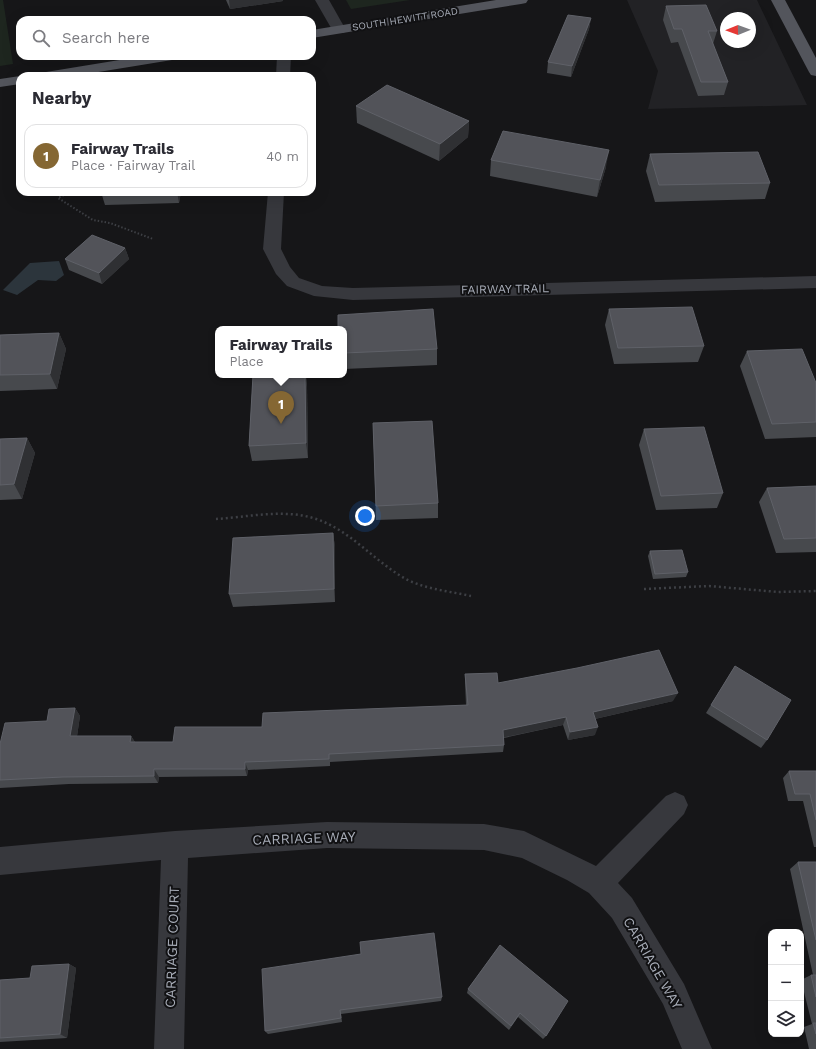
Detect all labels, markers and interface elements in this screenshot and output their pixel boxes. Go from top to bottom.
street label: SOUTH HEWITT ROAD [351,5,459,33]
north arrow [720,12,756,48]
search box [16,16,316,60]
icon: search [30,27,52,49]
text: Search here [62,29,150,47]
text: Nearby [32,88,91,108]
text: Fairway Trails [71,140,174,158]
text: 1 [43,149,49,164]
text: 40 m [266,149,299,164]
text: Place · Fairway Trail [71,158,195,173]
street label: FAIRWAY TRAIL [461,281,549,297]
popup [215,326,347,378]
text: Fairway Trails [230,336,332,354]
text: Place [230,354,264,369]
pin: 1 [268,391,294,424]
your location [355,506,375,526]
street label: CARRIAGE WAY [252,828,356,848]
street label: CARRIAGE COURT [162,885,182,1008]
street label: CARRIAGE WAY [620,914,686,1012]
map controls [768,929,804,1037]
button: + [768,929,804,965]
button: − [768,965,804,1001]
button: layers [768,1001,804,1037]

